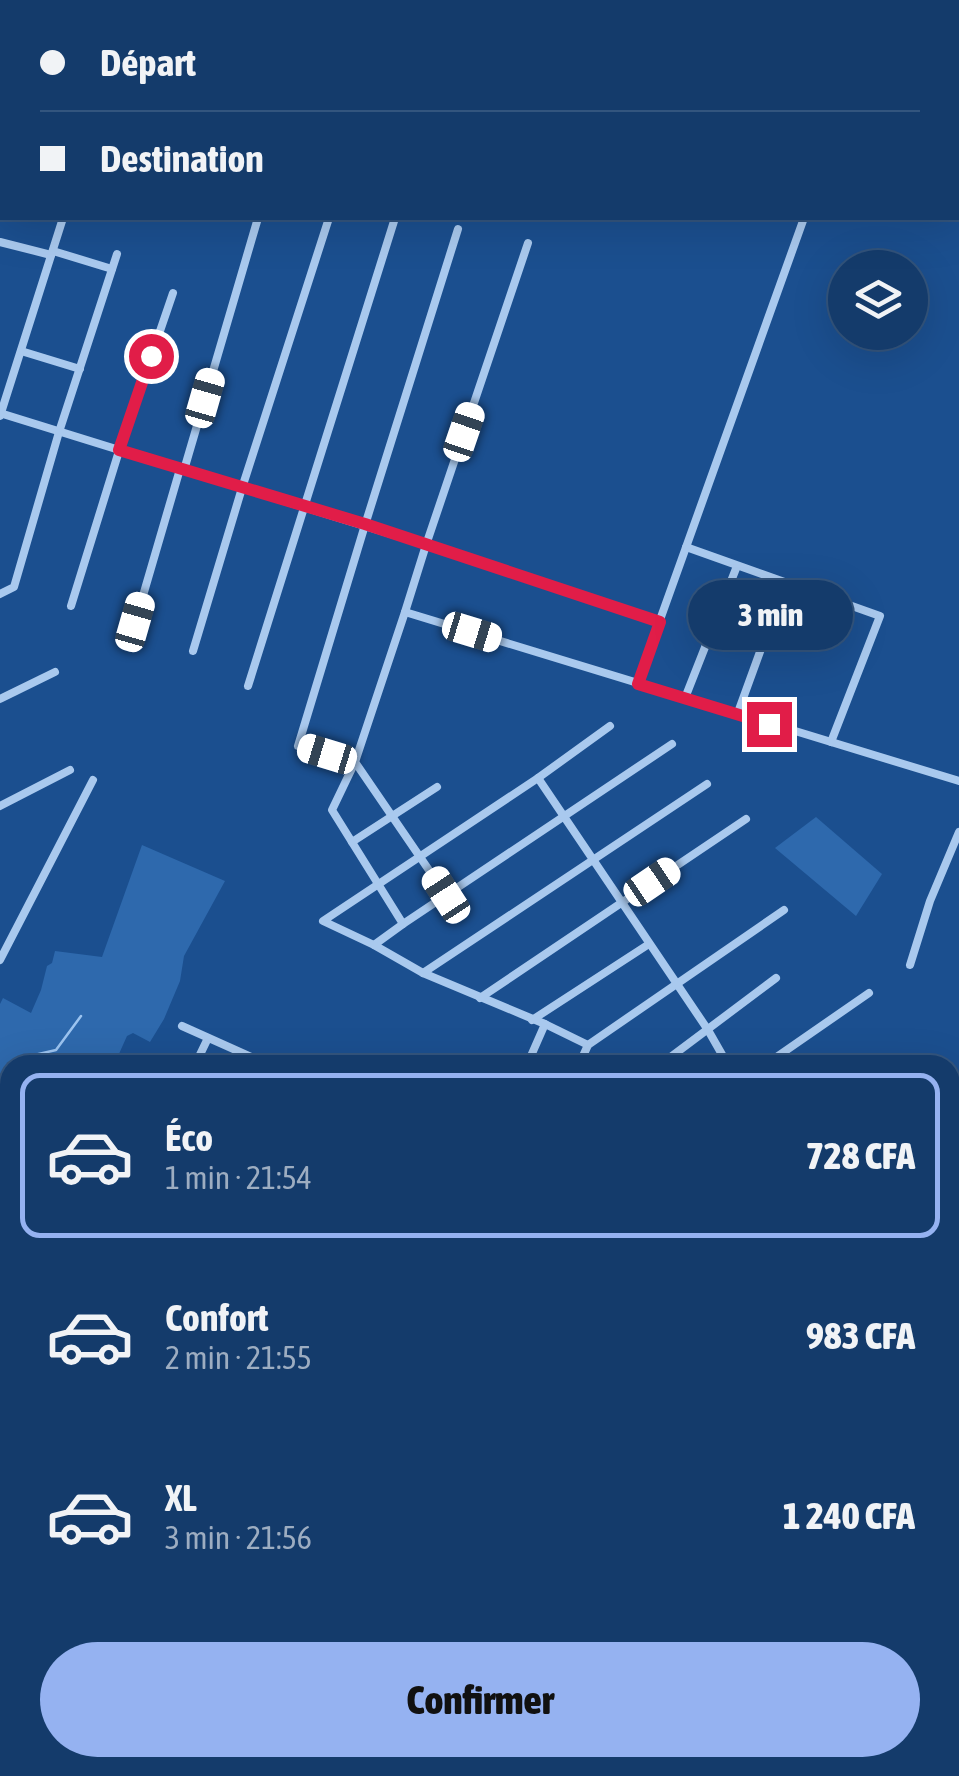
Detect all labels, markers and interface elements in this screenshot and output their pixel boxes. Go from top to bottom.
text: Départ [100,41,196,84]
text: Destination [100,137,264,180]
map controls [828,250,928,350]
button: layers [828,250,928,350]
route start [129,334,174,379]
car [182,365,228,431]
car [440,399,488,465]
callout: 3 min [686,579,852,649]
car [112,589,158,655]
text: 3 min [738,596,803,633]
car [439,609,505,655]
route end [747,702,792,747]
car [294,731,360,777]
car [619,853,685,911]
car [417,862,475,928]
icon: car [45,1111,135,1201]
text: Éco [165,1116,213,1159]
text: 728 CFA [806,1134,915,1177]
text: 1 min · 21:54 [165,1159,312,1196]
icon: car [45,1291,135,1381]
text: Confort [165,1296,269,1339]
text: 983 CFA [806,1314,915,1357]
text: 2 min · 21:55 [165,1339,312,1376]
icon: car [45,1471,135,1561]
text: XL [165,1476,197,1519]
text: 1 240 CFA [783,1494,915,1537]
text: 3 min · 21:56 [165,1519,312,1556]
button: Confirmer [40,1642,920,1757]

